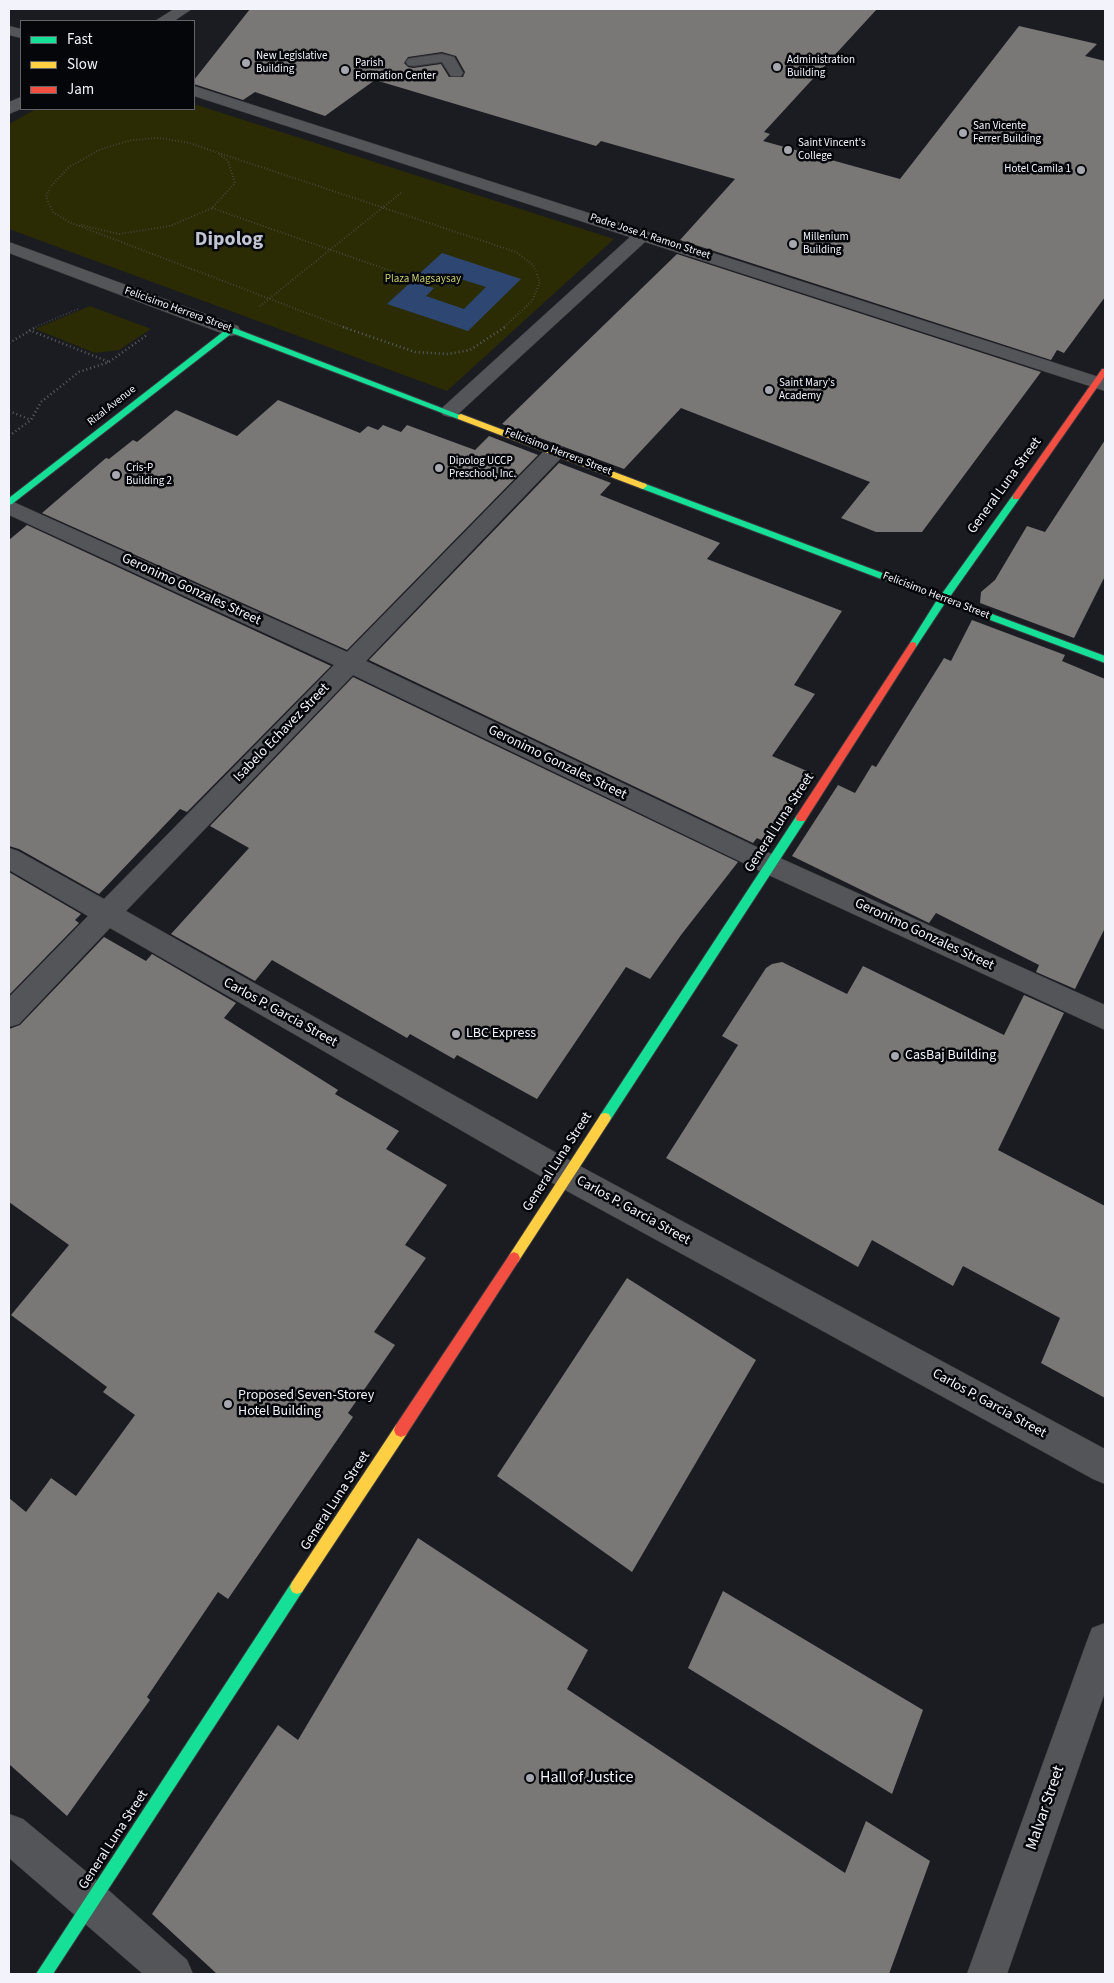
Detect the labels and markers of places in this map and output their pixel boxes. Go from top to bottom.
place label: New Legislative Building [256,50,327,76]
place label: Administration Building [787,54,855,80]
marker: New Legislative Building [240,57,252,69]
place label: Parish Formation Center [355,57,436,83]
marker: Administration Building [771,61,783,73]
marker: Parish Formation Center [339,64,351,76]
place label: San Vicente Ferrer Building [973,120,1041,146]
marker: San Vicente Ferrer Building [957,127,969,139]
place label: Saint Vincent's College [798,137,866,163]
marker: Saint Vincent's College [782,144,794,156]
place label: Hotel Camila 1 [1004,163,1071,177]
marker: Hotel Camila 1 [1075,164,1087,176]
place label: Millenium Building [803,231,849,257]
marker: Millenium Building [787,238,799,250]
place label: Saint Mary's Academy [779,377,835,403]
marker: Saint Mary's Academy [763,384,775,396]
place label: Dipolog UCCP Preschool, Inc. [449,455,516,481]
place label: Cris-P Building 2 [126,462,172,488]
marker: Dipolog UCCP Preschool, Inc. [433,462,445,474]
marker: Cris-P Building 2 [110,469,122,481]
place label: LBC Express [466,1026,536,1042]
marker: LBC Express [450,1028,462,1040]
place label: CasBaj Building [905,1048,996,1064]
marker: CasBaj Building [889,1050,901,1062]
place label: Proposed Seven-Storey Hotel Building [238,1388,374,1420]
marker: Proposed Seven-Storey Hotel Building [222,1398,234,1410]
place label: Hall of Justice [540,1768,633,1788]
marker: Hall of Justice [524,1772,536,1784]

